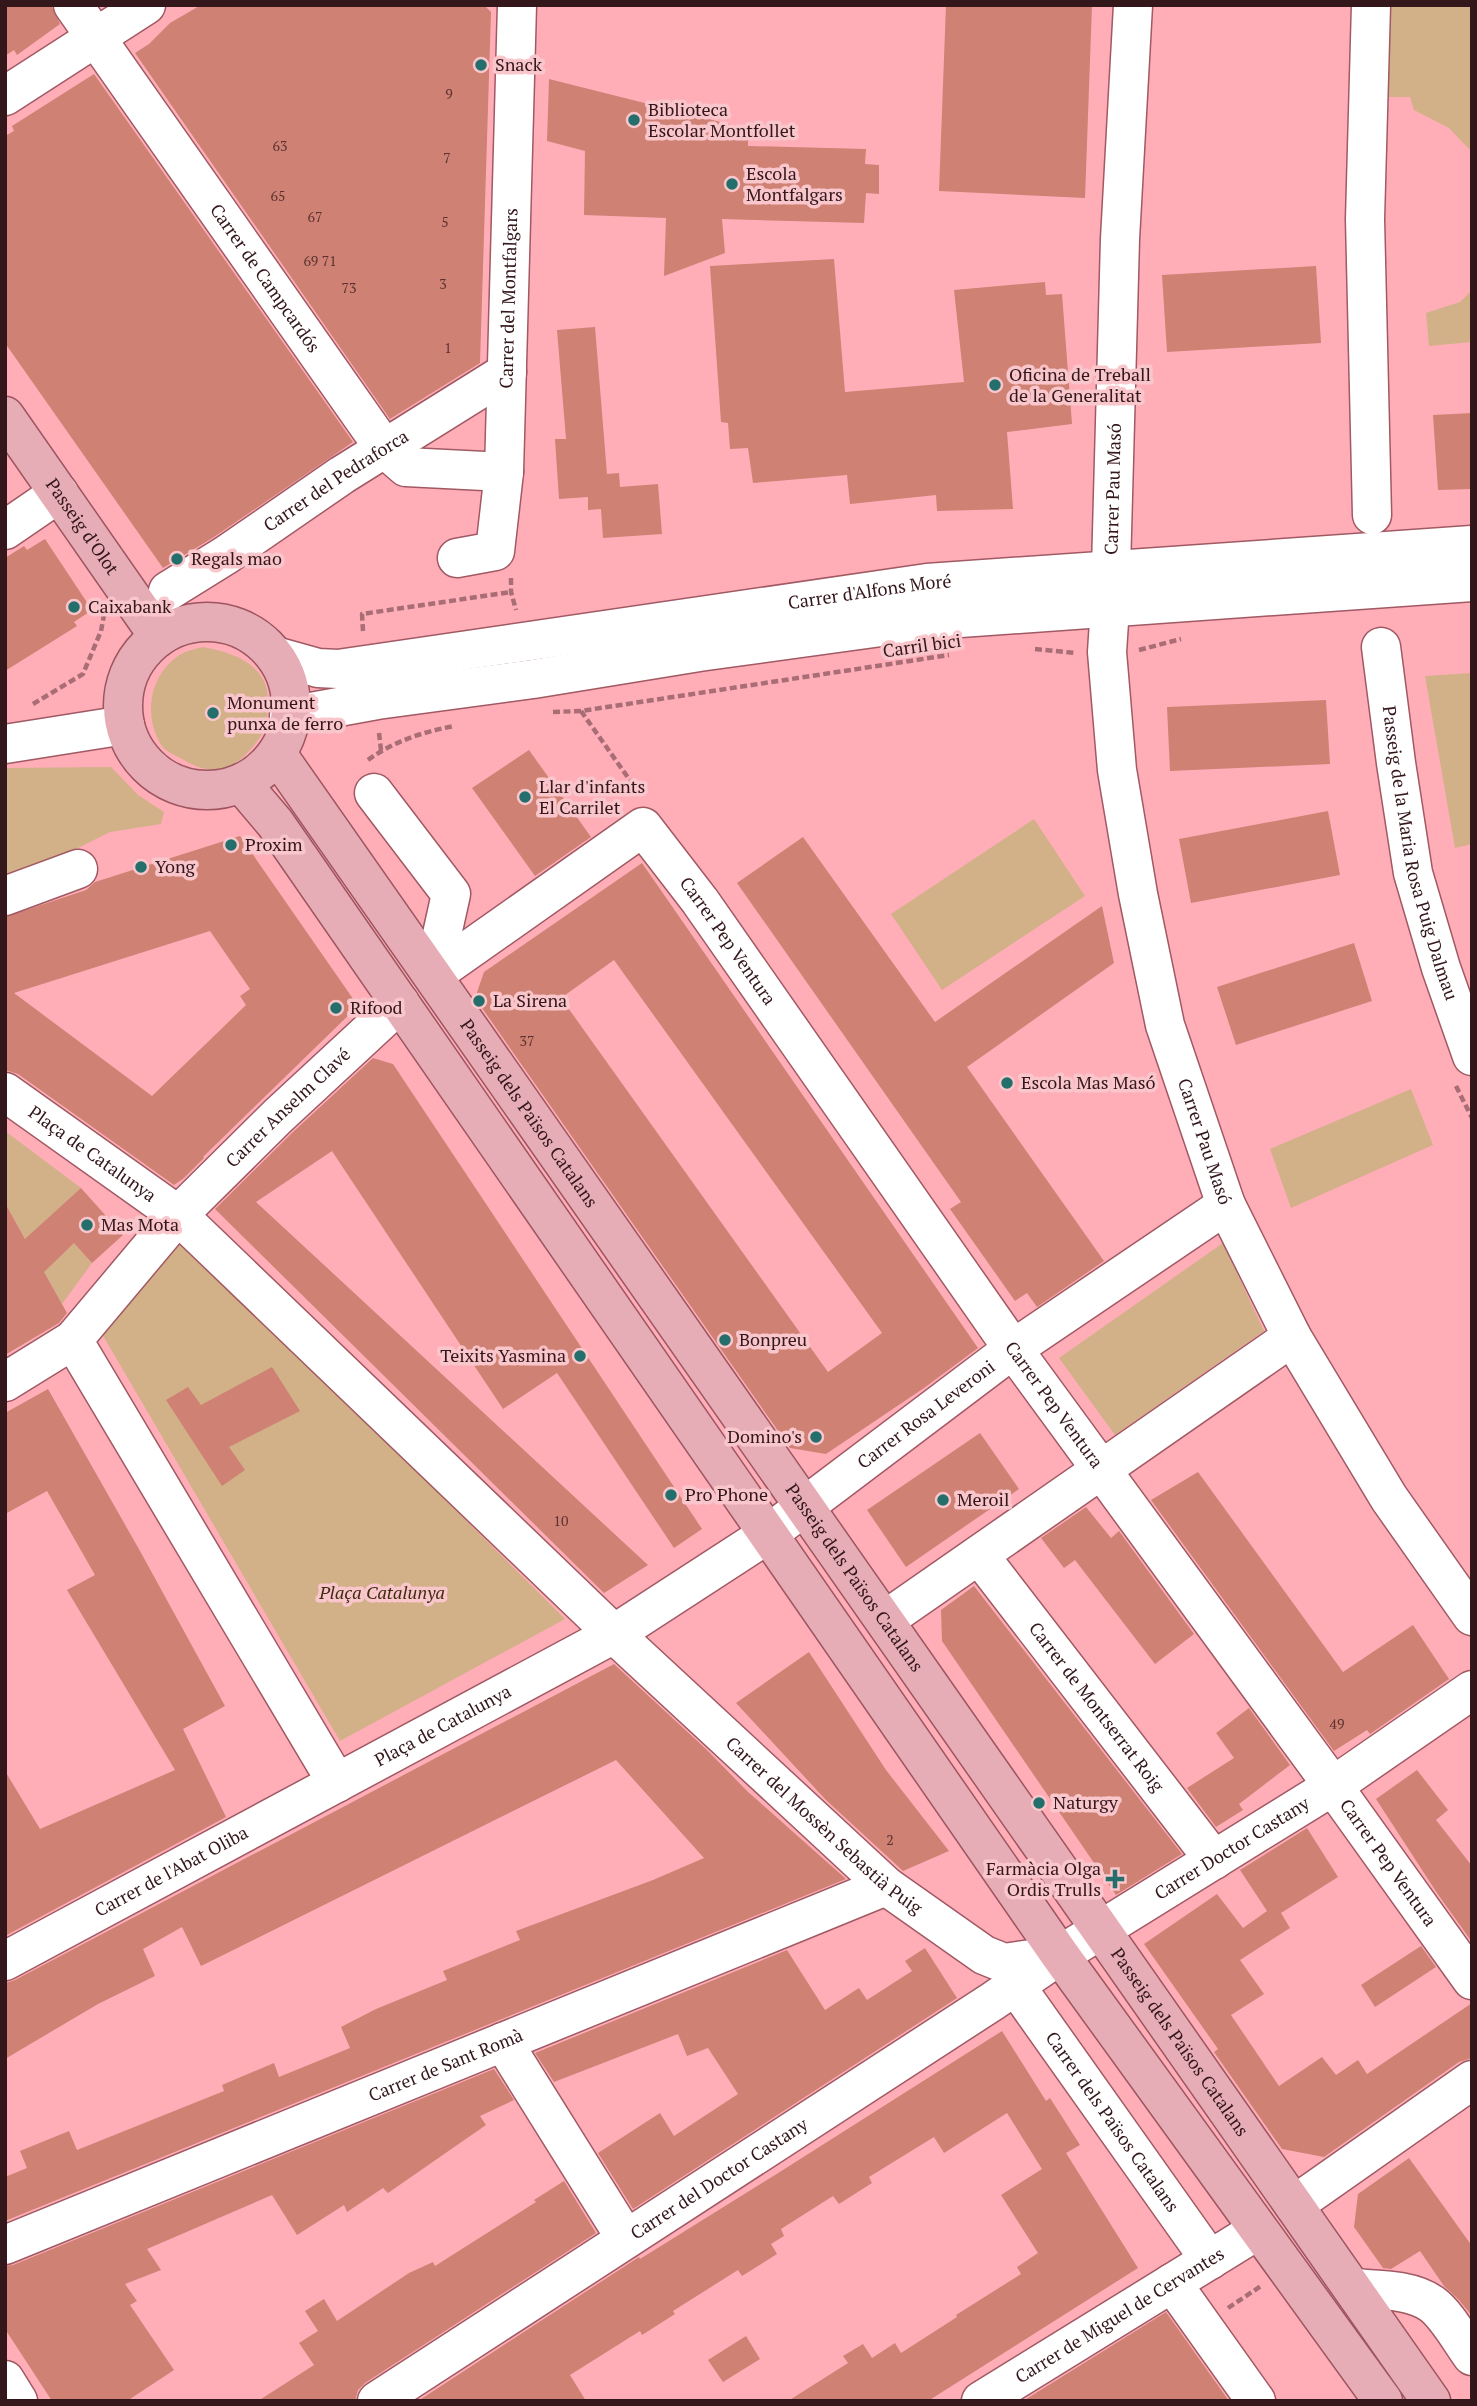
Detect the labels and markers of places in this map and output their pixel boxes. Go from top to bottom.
place label: Snack [495,52,543,76]
marker: Snack [473,57,489,73]
place label: Biblioteca Escolar Montfollet [648,97,796,142]
marker: Biblioteca Escolar Montfollet [626,112,642,128]
place label: Escola Montfalgars [746,161,843,206]
marker: Escola Montfalgars [724,176,740,192]
place label: Oficina de Treball de la Generalitat [1009,362,1151,407]
marker: Oficina de Treball de la Generalitat [987,377,1003,393]
place label: Regals mao [191,546,282,570]
marker: Regals mao [169,551,185,567]
place label: Caixabank [88,594,172,618]
marker: Caixabank [66,599,82,615]
place label: Monument punxa de ferro [227,690,343,735]
marker: Monument punxa de ferro [205,705,221,721]
place label: Llar d'infants El Carrilet [539,774,645,819]
marker: Llar d'infants El Carrilet [517,789,533,805]
place label: Proxim [245,832,303,856]
marker: Proxim [223,837,239,853]
place label: Yong [155,854,196,878]
marker: Yong [133,859,149,875]
place label: La Sirena [493,988,567,1012]
marker: La Sirena [471,993,487,1009]
place label: Rifood [350,995,403,1019]
marker: Rifood [328,1000,344,1016]
place label: Escola Mas Masó [1021,1070,1156,1094]
marker: Escola Mas Masó [999,1075,1015,1091]
place label: Mas Mota [101,1212,179,1236]
marker: Mas Mota [79,1217,95,1233]
place label: Bonpreu [739,1327,807,1351]
marker: Bonpreu [717,1332,733,1348]
place label: Teixits Yasmina [440,1343,566,1367]
marker: Teixits Yasmina [572,1348,588,1364]
place label: Domino's [727,1424,802,1448]
marker: Domino's [808,1429,824,1445]
place label: Pro Phone [685,1482,768,1506]
marker: Pro Phone [663,1487,679,1503]
place label: Meroil [957,1487,1009,1511]
marker: Meroil [935,1492,951,1508]
place label: Naturgy [1053,1790,1119,1814]
marker: Naturgy [1031,1795,1047,1811]
place label: Farmàcia Olga Ordis Trulls [986,1856,1101,1901]
marker: Farmàcia Olga Ordis Trulls [1107,1871,1123,1887]

